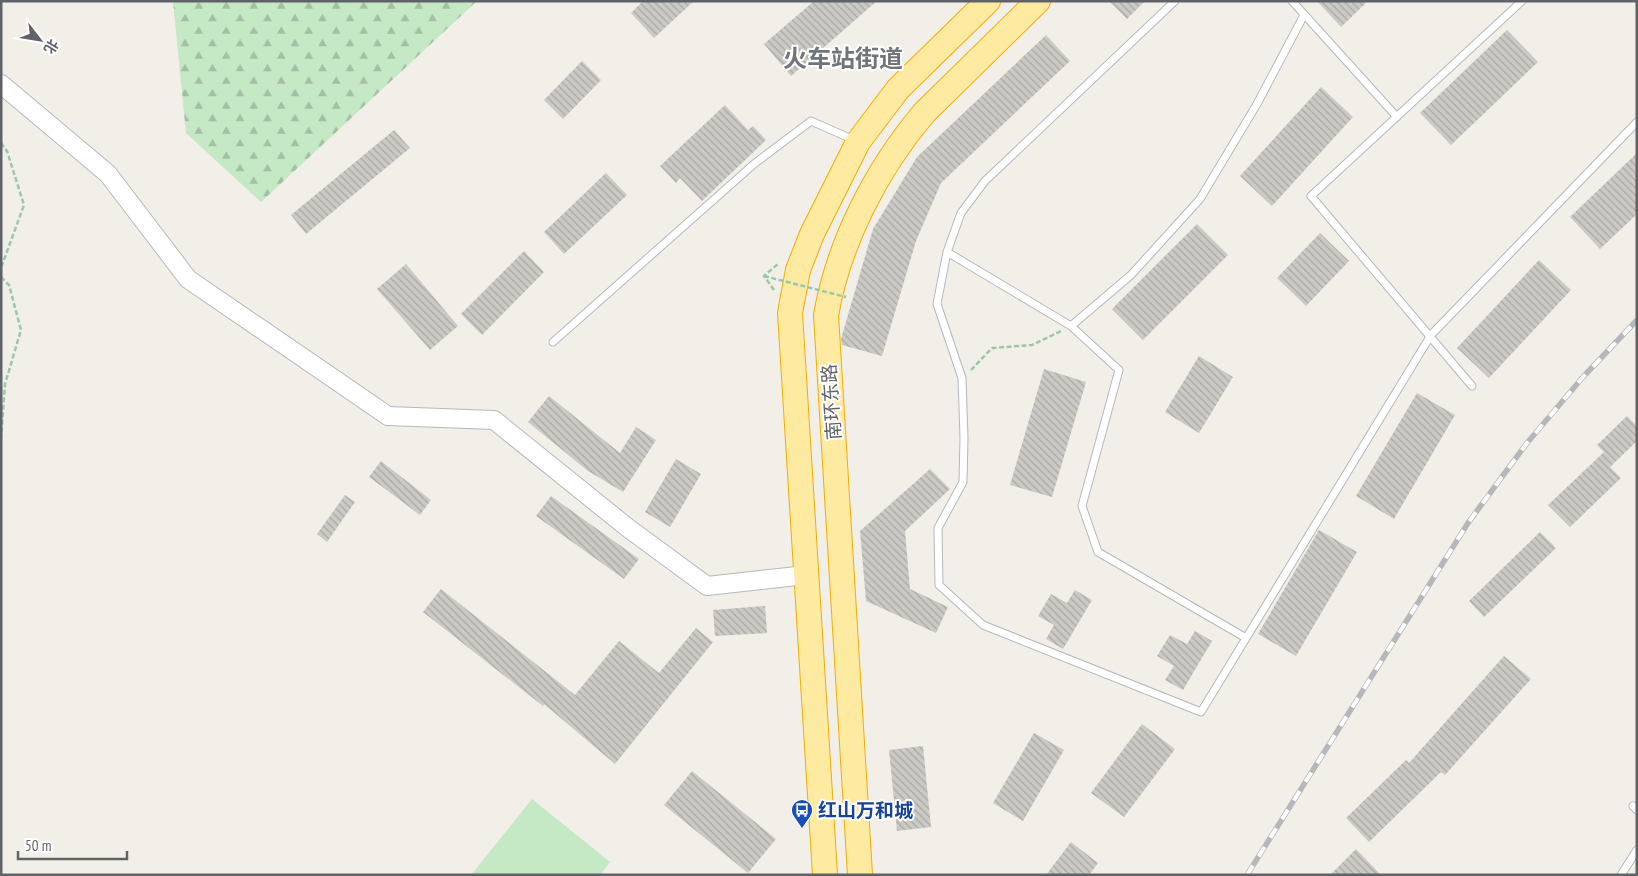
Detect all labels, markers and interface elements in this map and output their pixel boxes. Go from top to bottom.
north arrow [15,15,65,65]
text: 北 [40,36,62,57]
district label: 火车站街道 [783,43,903,74]
street label: 南环东路 [816,363,846,441]
bus stop icon: 红山万和城 [790,798,814,829]
place label: 红山万和城 [818,798,913,822]
scale bar [18,828,126,860]
text: 50 m [25,836,51,855]

